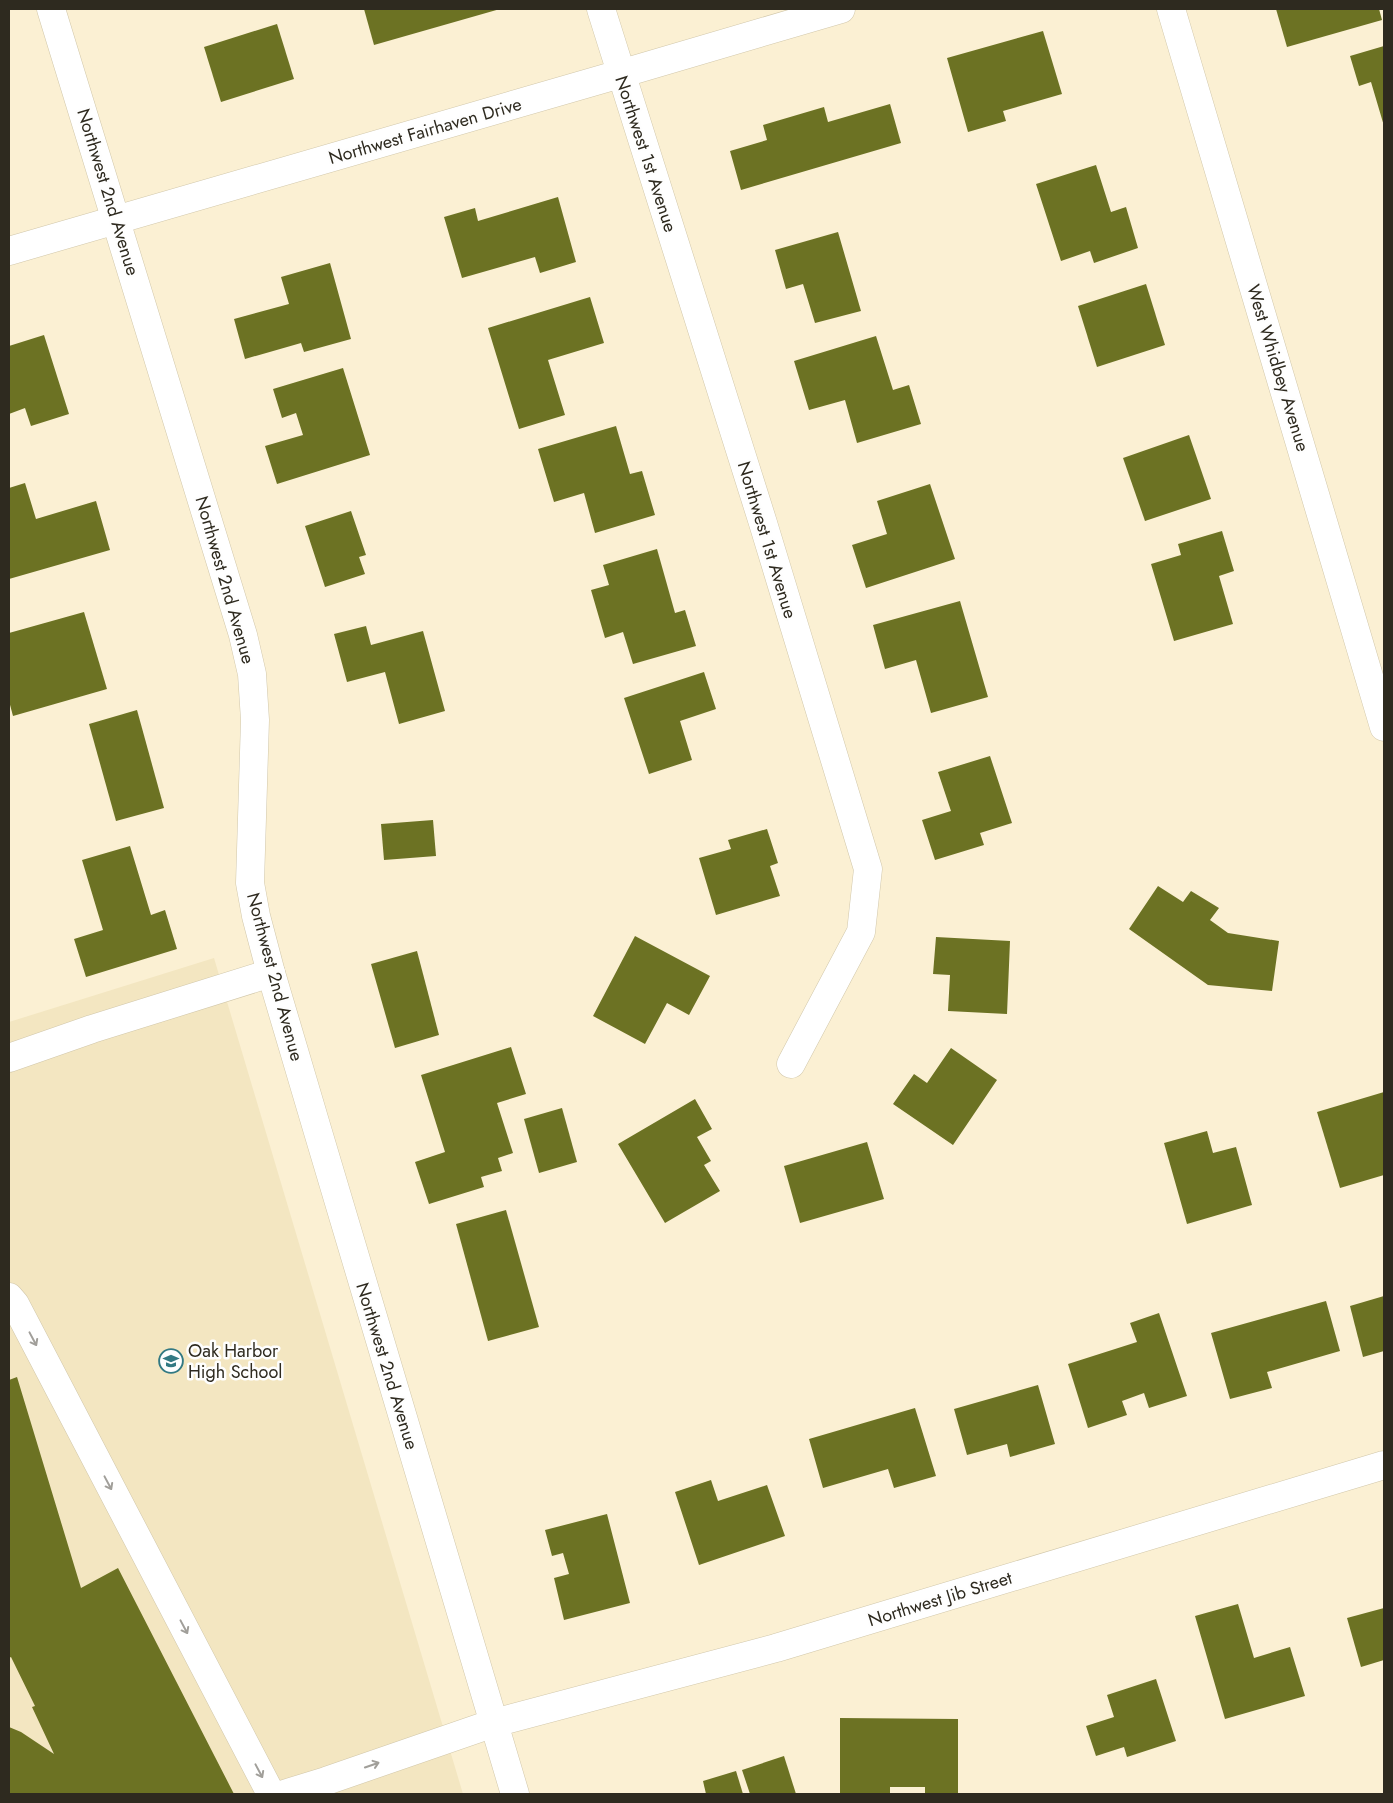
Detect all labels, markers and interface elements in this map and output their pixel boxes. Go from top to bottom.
street label: Northwest 1st Avenue [608,72,684,236]
street label: Northwest Fairhaven Drive [325,91,525,171]
street label: Northwest 2nd Avenue [70,105,146,279]
street label: West Whidbey Avenue [1240,281,1316,455]
street label: Northwest 1st Avenue [731,458,803,622]
street label: Northwest 2nd Avenue [189,493,261,667]
street label: Northwest 2nd Avenue [240,890,310,1064]
street label: Northwest 2nd Avenue [349,1279,425,1453]
one-way arrow [29,1331,38,1346]
place label: Oak Harbor High School [188,1338,282,1385]
school or university icon: Oak Harbor High School [158,1348,184,1374]
one-way arrow [104,1475,113,1490]
street label: Northwest Jib Street [865,1565,1016,1633]
one-way arrow [180,1619,189,1634]
one-way arrow [364,1760,380,1769]
one-way arrow [255,1763,264,1778]

